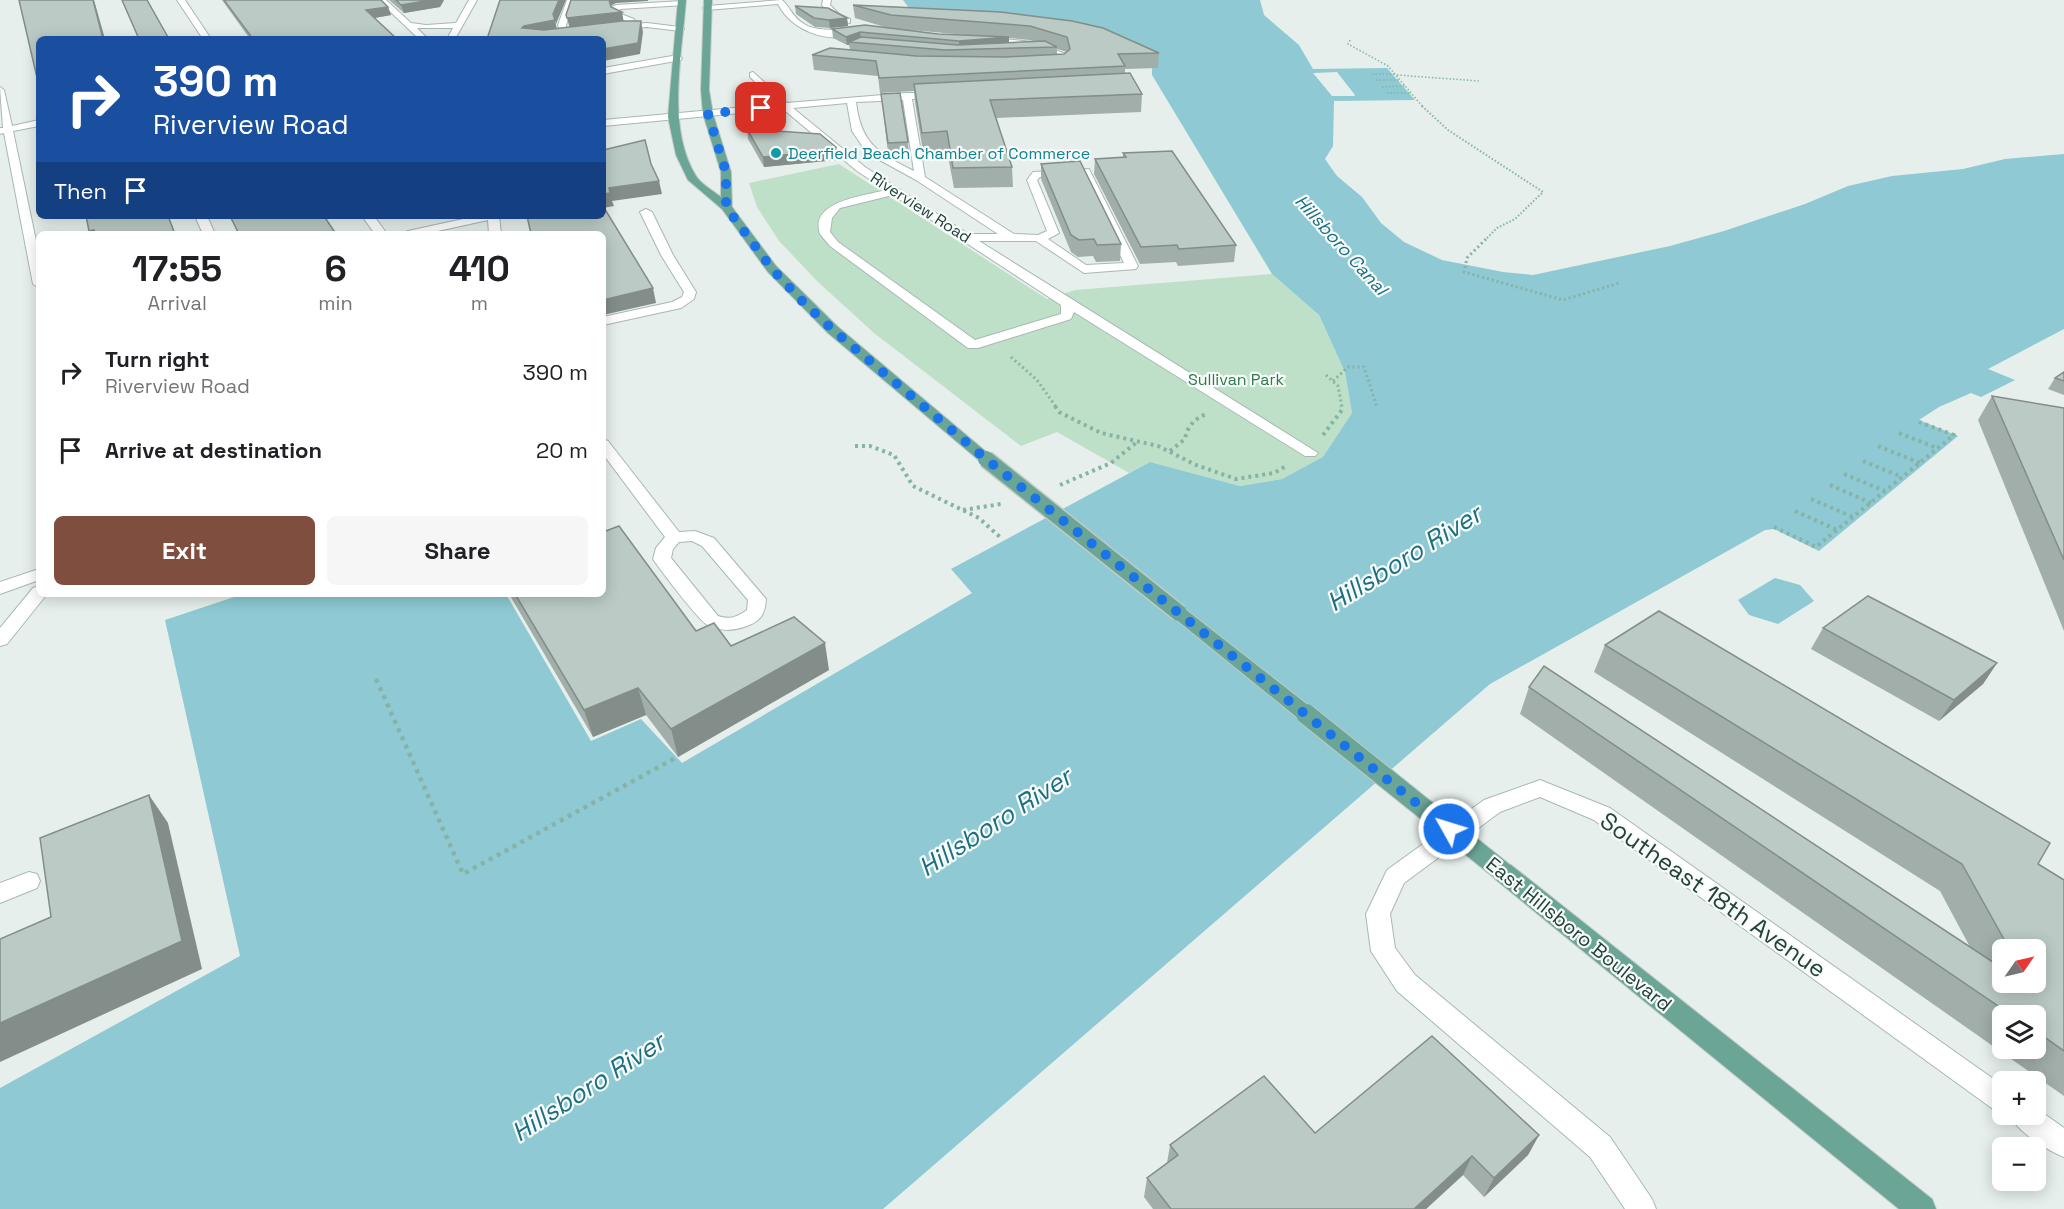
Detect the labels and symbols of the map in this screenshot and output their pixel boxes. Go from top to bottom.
pin [735,82,786,133]
place label: Deerfield Beach Chamber of Commerce [788,143,1090,164]
marker: Deerfield Beach Chamber of Commerce [769,146,783,160]
street label: Riverview Road [866,167,975,248]
water label: Hillsboro Canal [1290,190,1394,302]
park label: Sullivan Park [1188,369,1284,390]
water label: Hillsboro River [1320,495,1490,619]
water label: Hillsboro River [912,758,1081,884]
position arrow [1417,797,1481,861]
street label: Southeast 18th Avenue [1594,805,1832,984]
street label: East Hillsboro Boulevard [1481,851,1677,1017]
north arrow [1992,939,2046,993]
water label: Hillsboro River [505,1023,674,1149]

